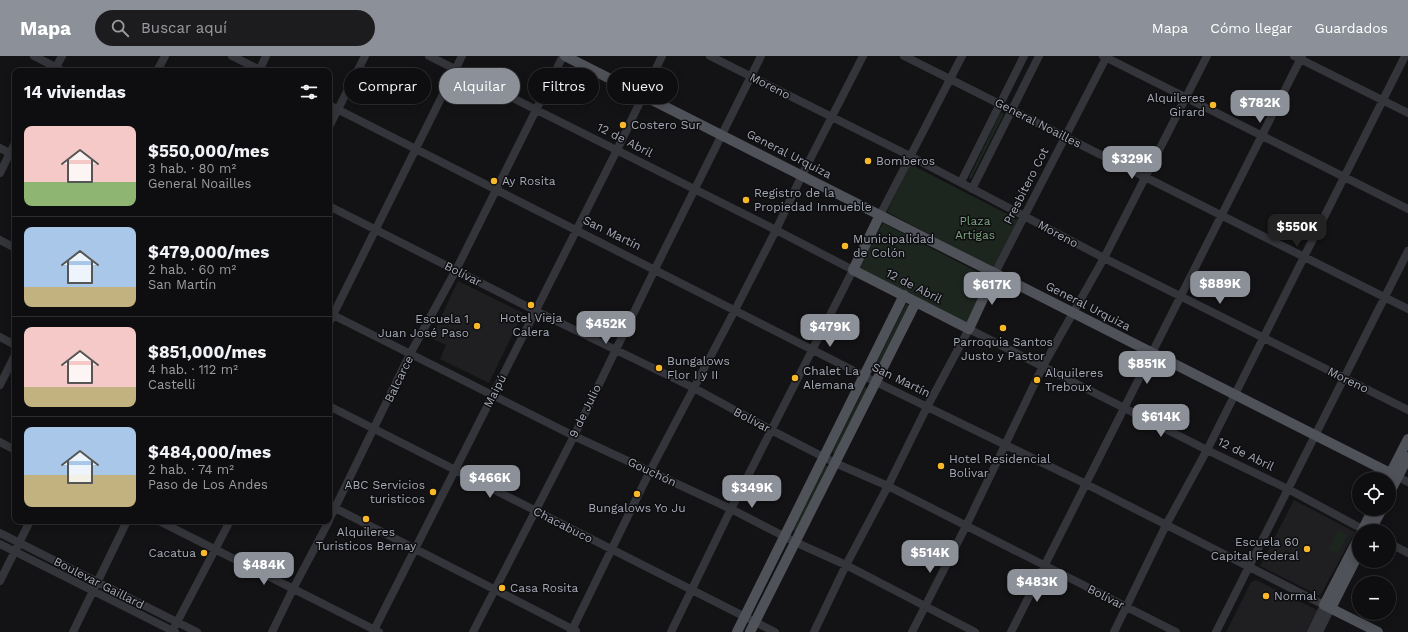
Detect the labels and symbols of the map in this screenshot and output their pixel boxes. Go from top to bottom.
street label: Moreno [747,70,793,102]
pin: $782K [1232,90,1288,124]
place label: Alquileres Girard [1147,91,1205,119]
street label: General Noailles [992,95,1084,151]
marker: Alquileres Girard [1208,100,1218,110]
place label: Costero Sur [631,118,701,132]
street label: 12 de Abril [595,120,656,160]
marker: Costero Sur [618,120,628,130]
street label: General Urquiza [744,127,834,182]
street label: Presbítero Cot [1001,145,1051,227]
pin: $329K [1104,146,1160,180]
place label: Bomberos [876,154,935,168]
marker: Bomberos [863,156,873,166]
place label: Ay Rosita [502,174,556,188]
marker: Ay Rosita [489,176,499,186]
place label: Registro de la Propiedad Inmueble [754,186,872,214]
marker: Registro de la Propiedad Inmueble [741,195,751,205]
street label: San Martín [581,213,643,253]
park label: Plaza Artigas [955,214,995,242]
pin: $550K [1269,214,1325,248]
street label: Moreno [1035,218,1081,250]
place label: Municipalidad de Colón [853,232,934,260]
marker: Municipalidad de Colón [840,241,850,251]
street label: Bolívar [442,259,484,289]
street label: 12 de Abril [884,266,945,306]
pin: $889K [1192,271,1248,305]
pin: $617K [964,272,1020,306]
street label: General Urquiza [1043,279,1133,334]
marker: Hotel Vieja Calera [526,300,536,310]
place label: Hotel Vieja Calera [500,311,562,339]
pin: $452K [578,311,634,345]
place label: Escuela 1 Juan José Paso [378,312,469,340]
pin: $479K [802,314,858,348]
marker: Escuela 1 Juan José Paso [472,321,482,331]
marker: Parroquia Santos Justo y Pastor [998,323,1008,333]
place label: Parroquia Santos Justo y Pastor [953,335,1053,363]
pin: $851K [1119,351,1175,385]
street label: Balcarce [382,353,416,405]
place label: Bungalows Flor I y II [667,354,730,382]
street label: San Martín [870,360,932,400]
marker: Bungalows Flor I y II [654,363,664,373]
place label: Chalet La Alemana [803,364,859,392]
street label: Moreno [1325,364,1371,396]
place label: Alquileres Treboux [1045,366,1103,394]
street label: Maipú [481,372,509,410]
marker: Chalet La Alemana [790,373,800,383]
marker: Alquileres Treboux [1032,375,1042,385]
street label: 9 de Julio [566,382,604,440]
pin: $614K [1133,404,1189,438]
street label: Bolívar [731,405,773,436]
street label: 12 de Abril [1215,434,1277,474]
place label: Hotel Residencial Bolivar [949,452,1051,480]
street label: Gouchón [625,455,679,489]
marker: Hotel Residencial Bolivar [936,461,946,471]
pin: $466K [462,465,518,499]
pin: $349K [724,475,780,509]
place label: ABC Servicios turisticos [345,478,425,506]
marker: ABC Servicios turisticos [428,487,438,497]
marker: Bungalows Yo Ju [632,489,642,499]
place label: Bungalows Yo Ju [588,501,686,515]
street label: Chacabuco [531,504,595,546]
marker: Alquileres Turisticos Bernay [361,514,371,524]
place label: Alquileres Turisticos Bernay [316,525,417,553]
place label: Escuela 60 Capital Federal [1211,535,1299,563]
pin: $514K [902,540,958,574]
marker: Escuela 60 Capital Federal [1302,544,1312,554]
place label: Cacatua [148,546,196,560]
marker: Cacatua [199,548,209,558]
pin: $484K [236,552,292,586]
street label: Boulevar Gaillard [51,554,147,612]
pin: $483K [1009,569,1065,603]
place label: Casa Rosita [510,581,578,595]
street label: Bolívar [1085,582,1127,612]
marker: Casa Rosita [497,583,507,593]
place label: Normal [1274,589,1317,603]
marker: Normal [1261,591,1271,601]

